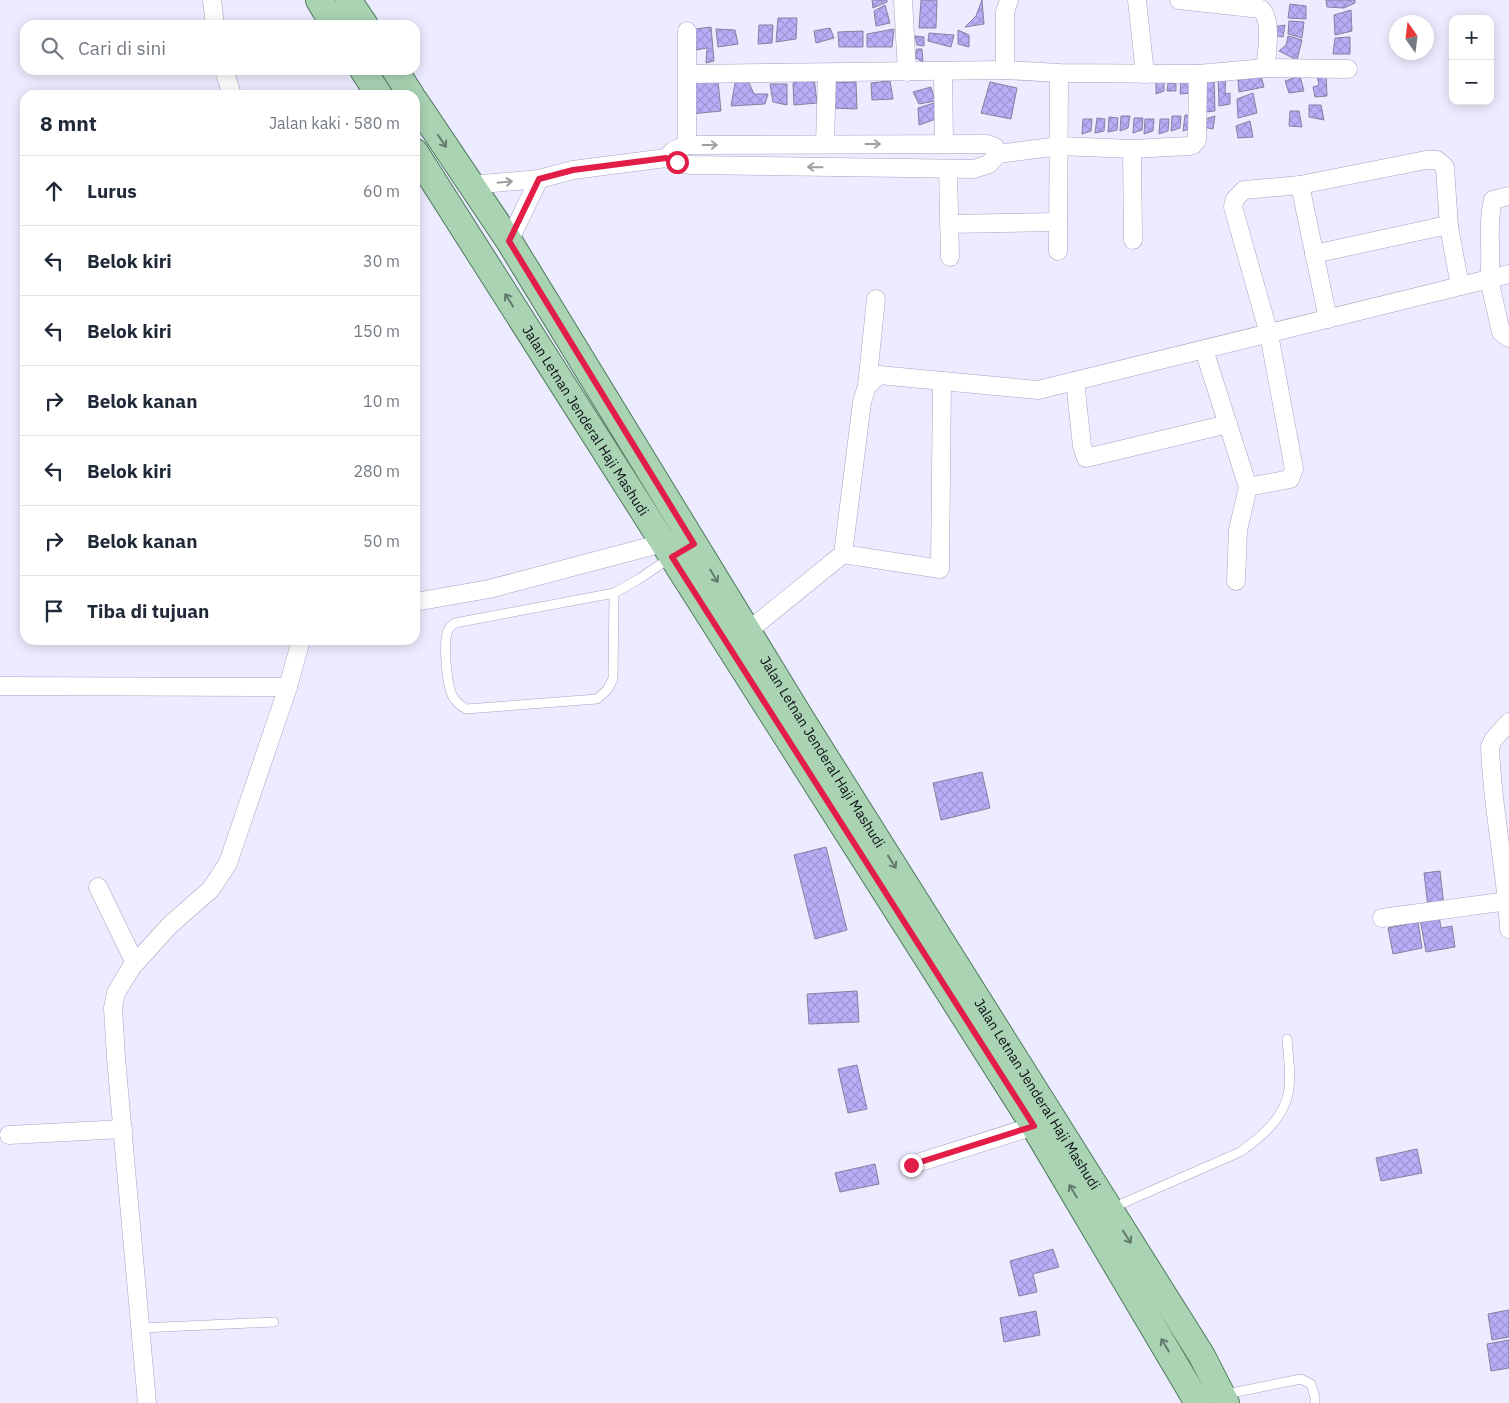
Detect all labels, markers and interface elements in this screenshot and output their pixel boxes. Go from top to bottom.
north arrow [1389,15,1434,60]
map controls [1449,15,1494,105]
button: + [1449,15,1494,60]
search box [20,20,420,75]
icon: search [38,34,66,62]
text: Cari di sini [78,36,166,60]
button: − [1449,60,1494,105]
text: 8 mnt [40,109,97,137]
text: Jalan kaki · 580 m [269,113,400,133]
one-way arrow [437,134,447,148]
one-way arrow [864,139,881,149]
one-way arrow [702,140,718,150]
route start [666,151,689,174]
one-way arrow [807,162,824,172]
icon: ahead [40,177,68,205]
one-way arrow [497,177,513,187]
text: Lurus [87,179,137,203]
text: 60 m [363,181,400,201]
icon: left [40,247,68,275]
text: Belok kiri [87,249,172,273]
text: 30 m [363,251,400,271]
one-way arrow [503,293,513,307]
icon: left [40,317,68,345]
text: Belok kiri [87,319,172,343]
text: 150 m [353,321,400,341]
street label: Jalan Letnan Jenderal Haji Mashudi [518,322,653,519]
icon: right [40,387,68,415]
text: Belok kanan [87,389,198,413]
text: 10 m [363,391,400,411]
icon: left [40,457,68,485]
text: Belok kiri [87,459,172,483]
text: 280 m [353,461,400,481]
icon: right [40,527,68,555]
text: Belok kanan [87,529,198,553]
text: 50 m [363,531,400,551]
one-way arrow [709,568,719,582]
icon: arrive [40,597,68,625]
text: Tiba di tujuan [87,599,209,623]
street label: Jalan Letnan Jenderal Haji Mashudi [756,653,889,851]
one-way arrow [887,855,897,869]
street label: Jalan Letnan Jenderal Haji Mashudi [970,995,1104,1193]
route end [900,1154,923,1177]
one-way arrow [1067,1185,1077,1199]
one-way arrow [1122,1230,1133,1244]
one-way arrow [1160,1339,1170,1353]

